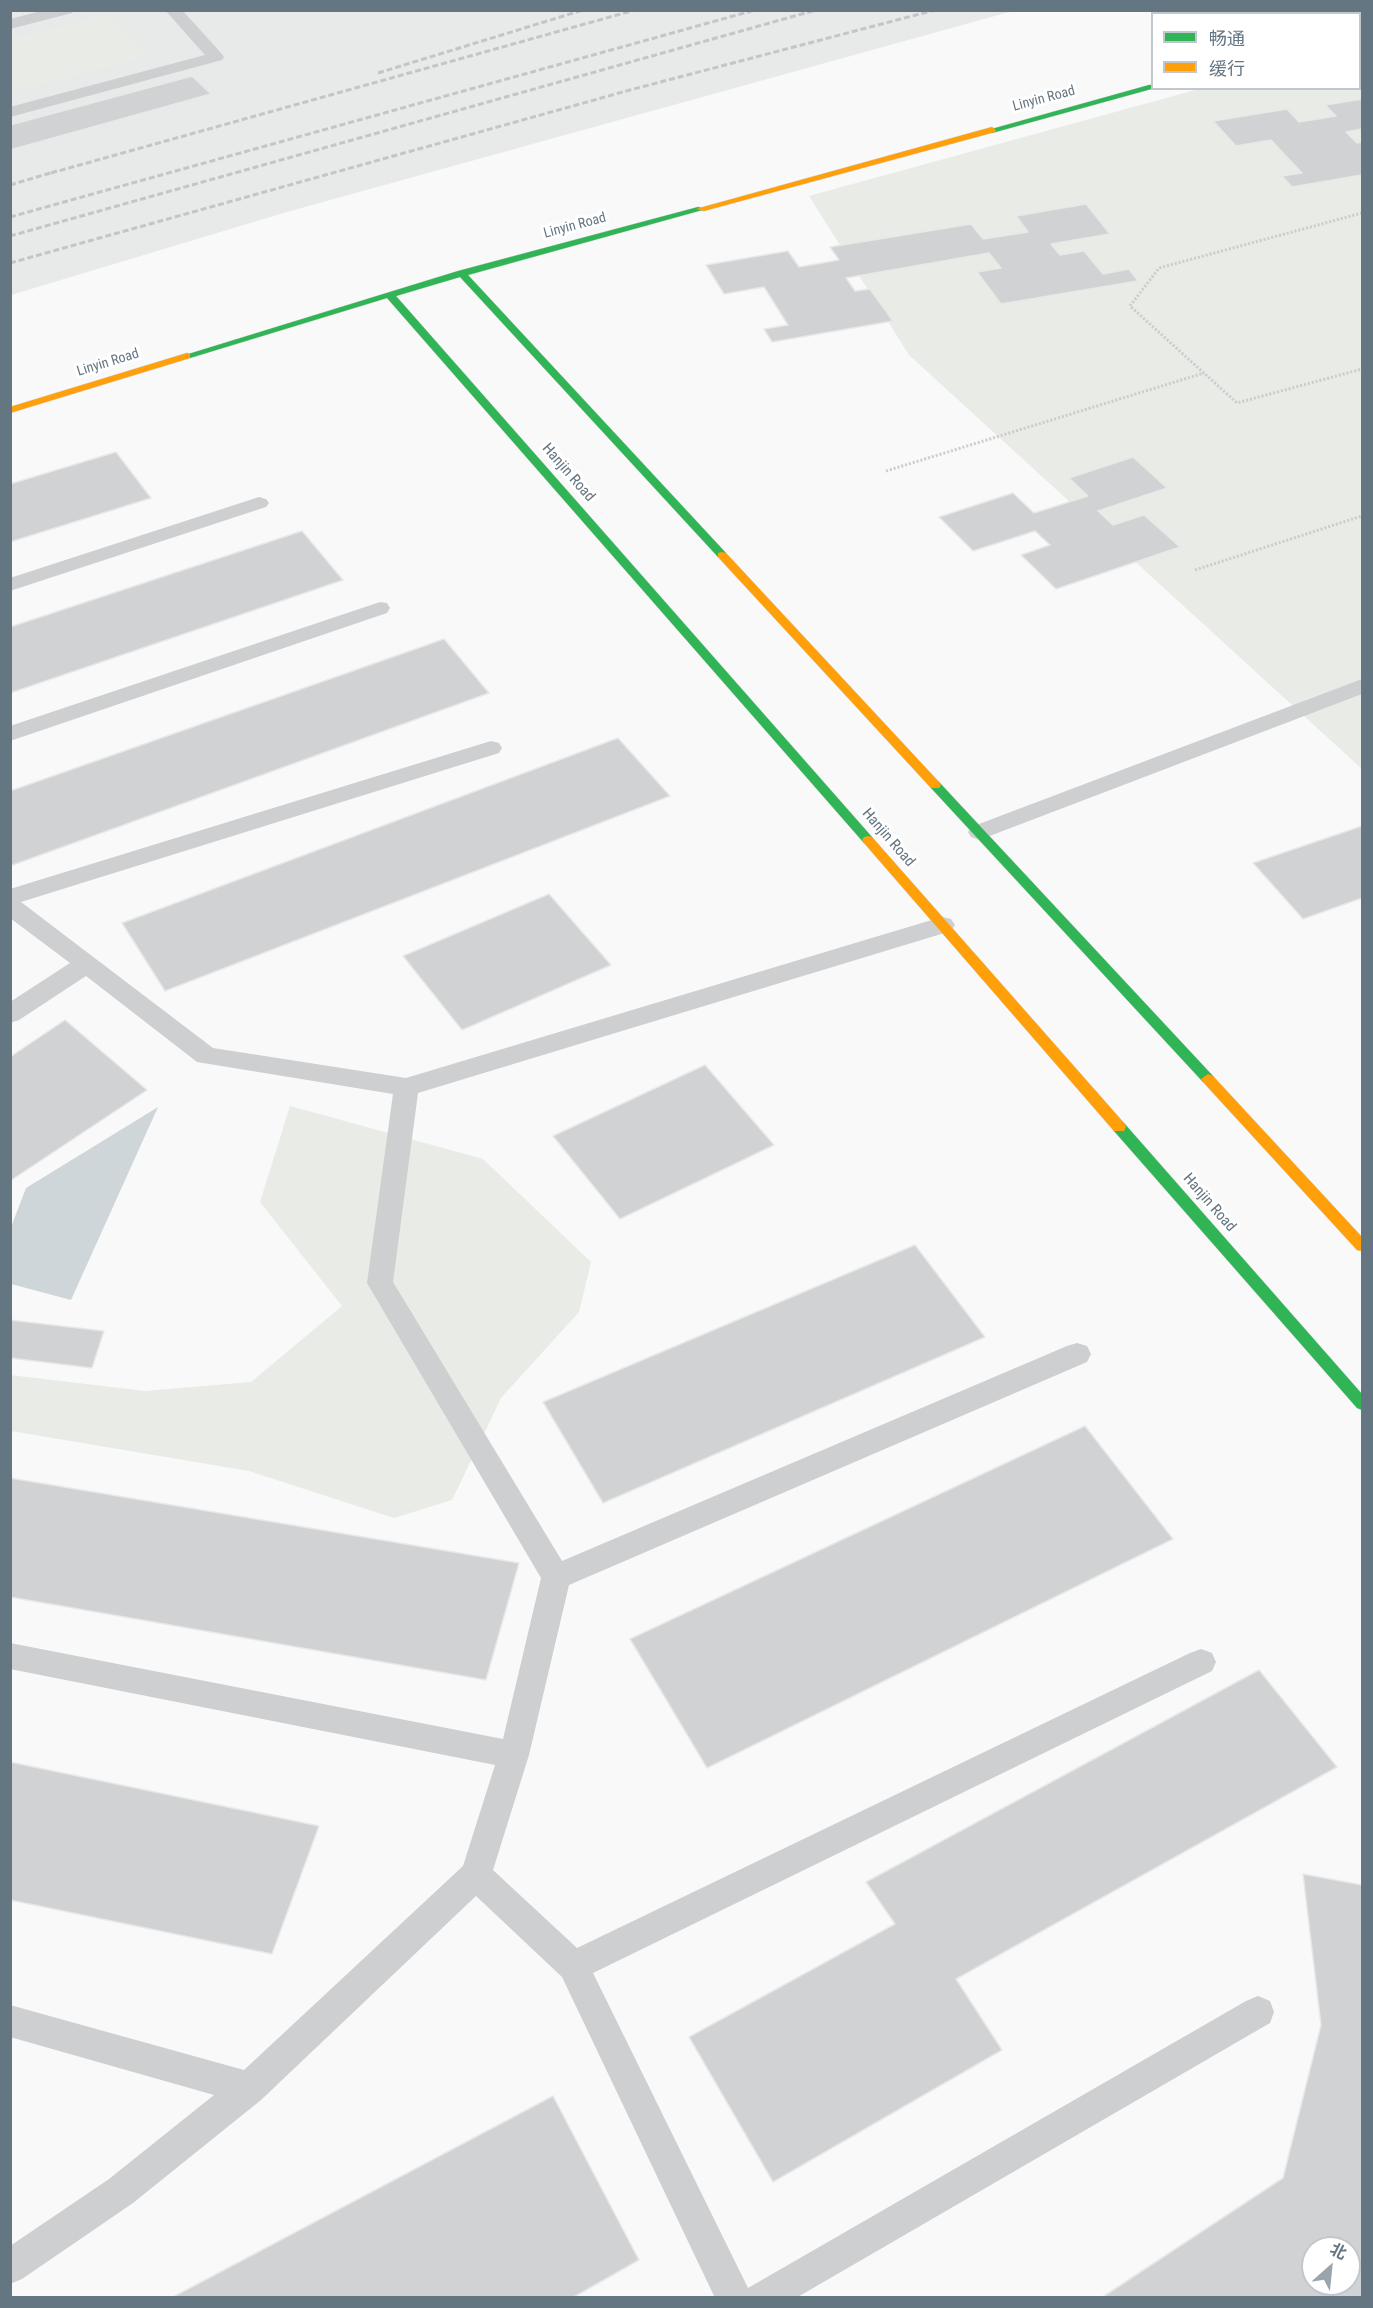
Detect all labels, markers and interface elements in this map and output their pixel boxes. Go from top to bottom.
legend [1151,12,1361,90]
text: 畅通 [1209,28,1245,49]
text: 缓行 [1209,58,1245,79]
street label: Linyin Road [1011,83,1077,115]
street label: Linyin Road [542,210,608,242]
street label: Linyin Road [75,346,141,380]
street label: Hanjin Road [538,440,598,506]
street label: Hanjin Road [858,805,918,871]
street label: Hanjin Road [1179,1170,1239,1236]
north arrow [1301,2236,1361,2296]
text: 北 [1327,2239,1350,2263]

